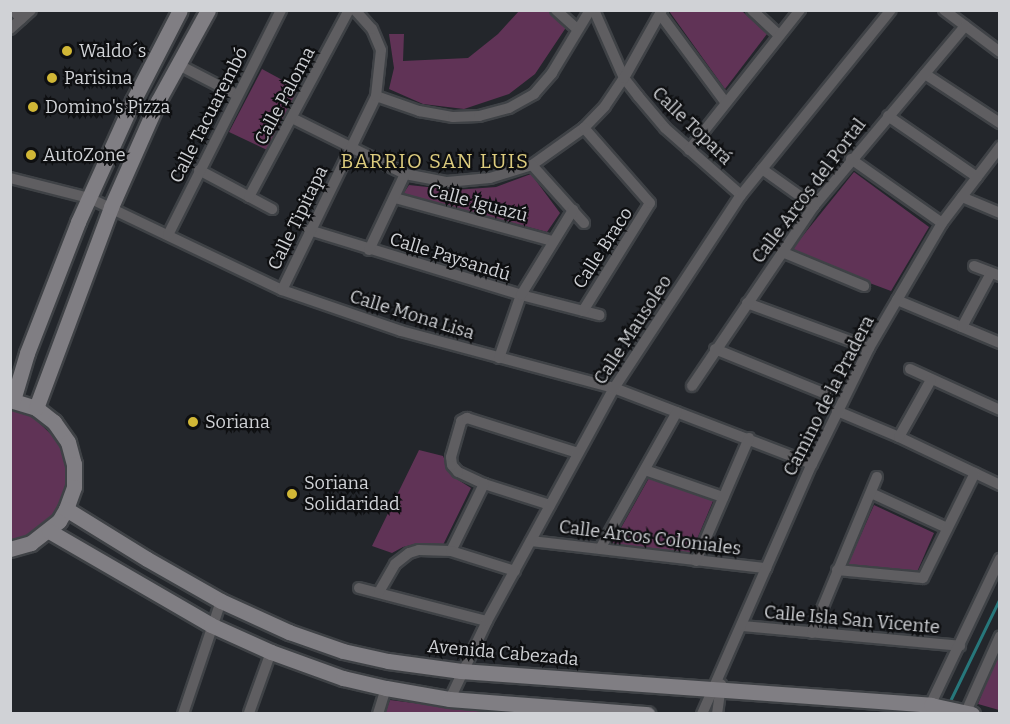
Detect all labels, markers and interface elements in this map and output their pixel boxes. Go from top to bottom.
place label: Waldo´s [79,40,146,62]
street label: Calle Tacuarembó [165,43,253,187]
street label: Calle Paloma [250,43,320,149]
marker: Waldo´s [60,44,74,58]
place label: Parisina [64,67,132,89]
marker: Parisina [45,71,59,85]
street label: Calle Topará [648,83,736,169]
place label: Domino's Pizza [45,96,170,118]
marker: Domino's Pizza [26,100,40,114]
street label: Calle Arcos del Portal [748,114,870,268]
place label: AutoZone [43,144,126,166]
marker: AutoZone [24,148,38,162]
district label: BARRIO SAN LUIS [341,149,529,173]
street label: Calle Tipitapa [263,162,333,274]
street label: Calle Iguazú [426,179,530,227]
street label: Calle Braco [569,203,637,293]
street label: Calle Paysandú [387,228,513,286]
street label: Calle Mausoleo [590,271,676,389]
street label: Calle Mona Lisa [347,286,477,344]
street label: Camino de la Pradera [779,312,879,480]
place label: Soriana [205,411,270,433]
marker: Soriana [186,415,200,429]
place label: Soriana Solidaridad [304,473,400,516]
marker: Soriana Solidaridad [285,487,299,501]
street label: Calle Arcos Coloniales [558,516,742,560]
street label: Calle Isla San Vicente [763,602,941,638]
street label: Avenida Cabezada [427,636,579,670]

